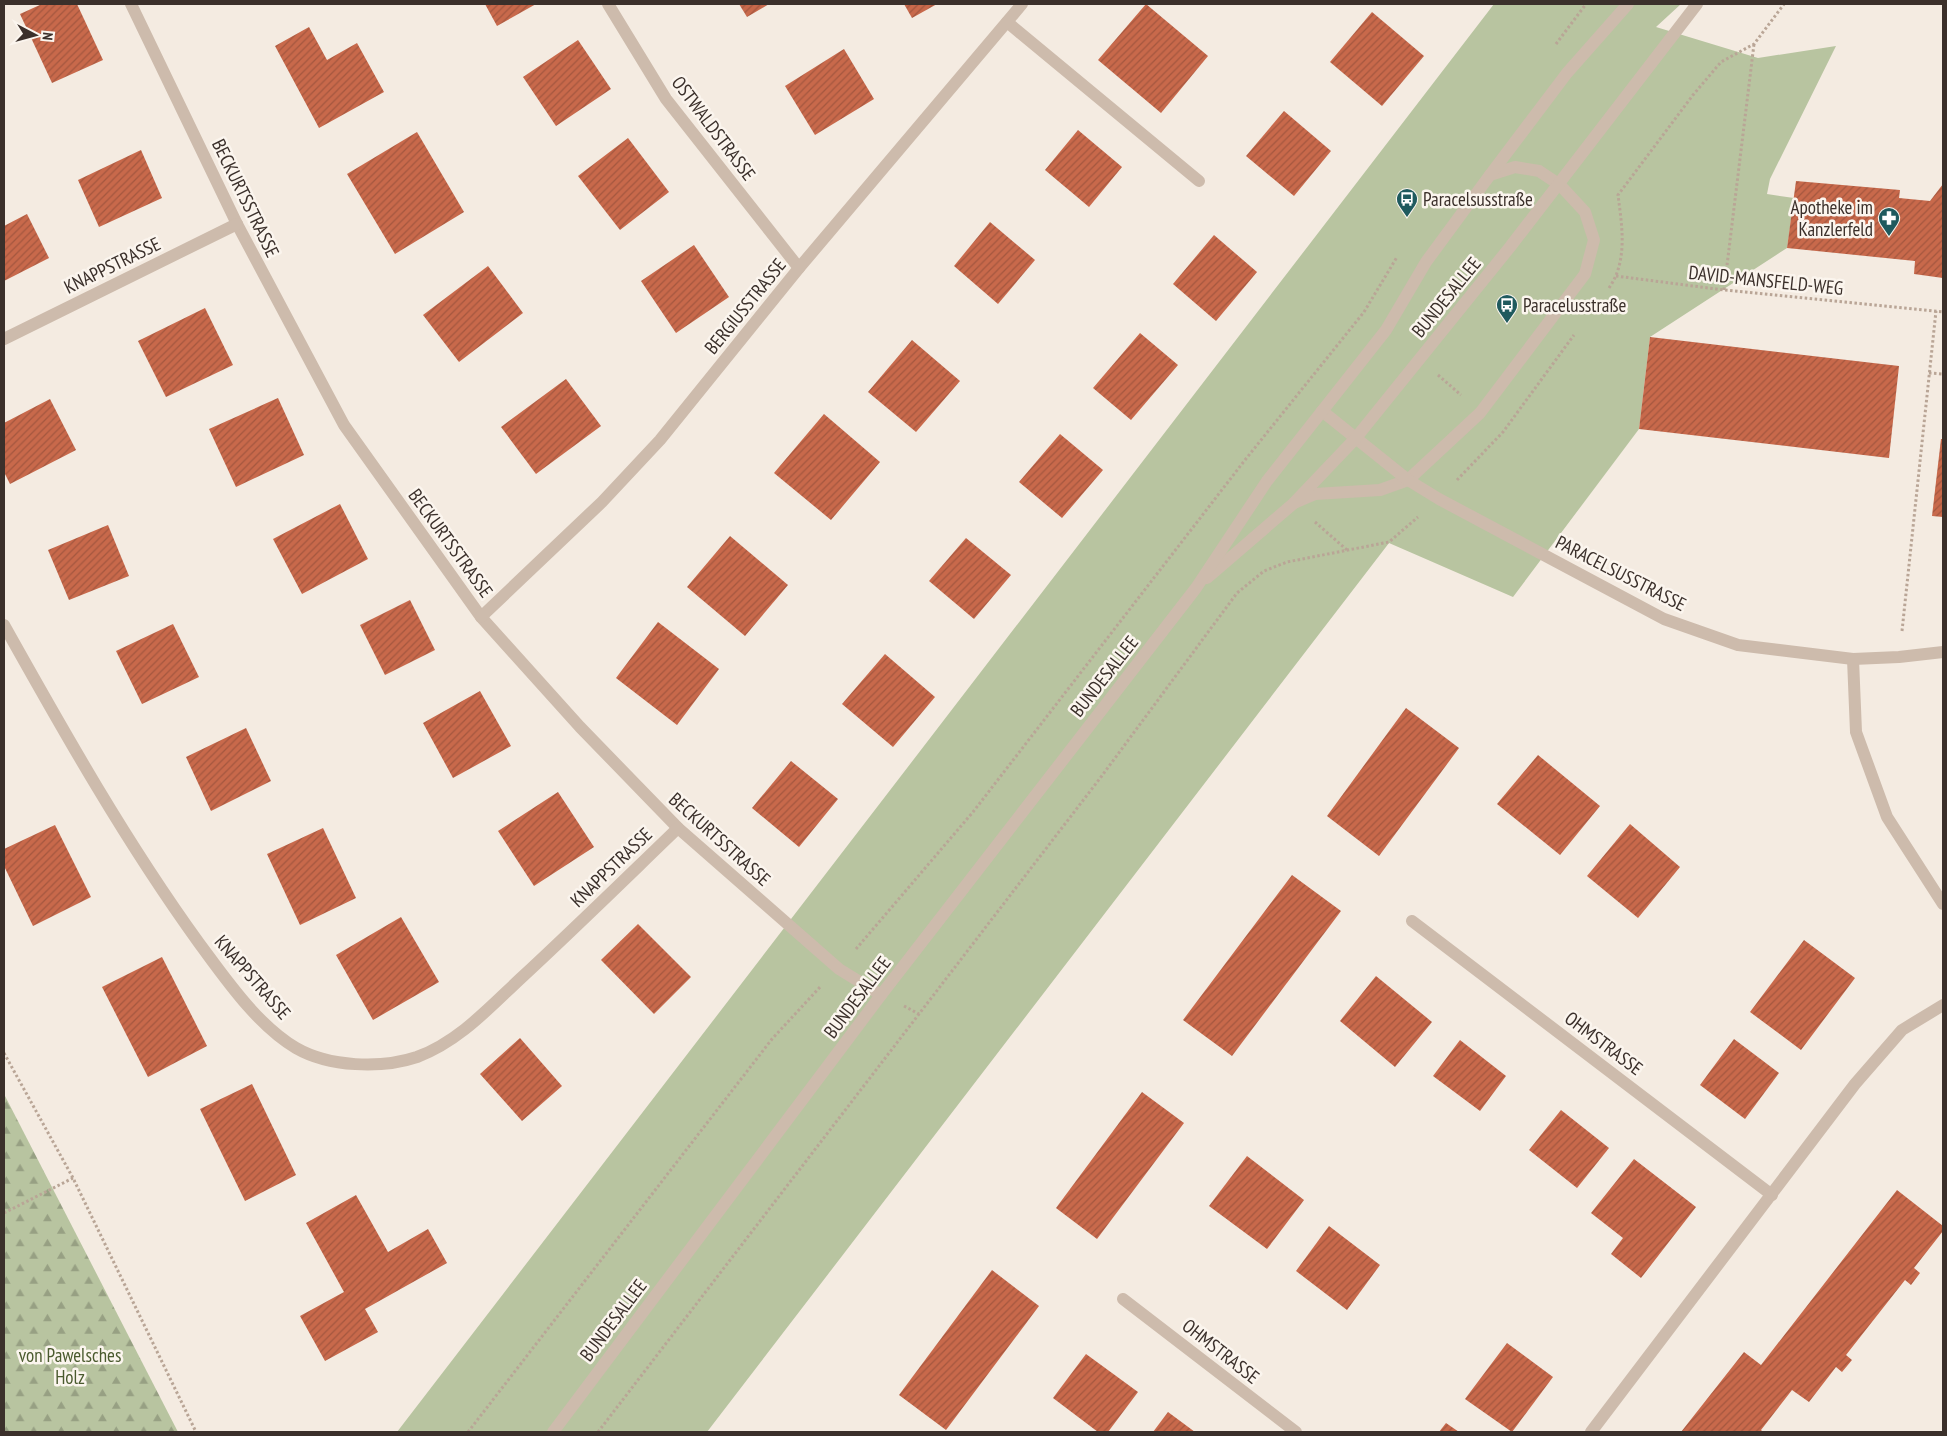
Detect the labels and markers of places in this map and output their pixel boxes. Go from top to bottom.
bus stop icon: Paracelsusstraße [1395,187,1419,218]
place label: Paracelsusstraße [1423,187,1533,211]
place label: Apotheke im Kanzlerfeld [1791,195,1873,241]
pharmacy icon: Apotheke im Kanzlerfeld [1877,206,1901,237]
bus stop icon: Paracelusstraße [1495,293,1519,324]
place label: Paracelusstraße [1523,293,1627,317]

